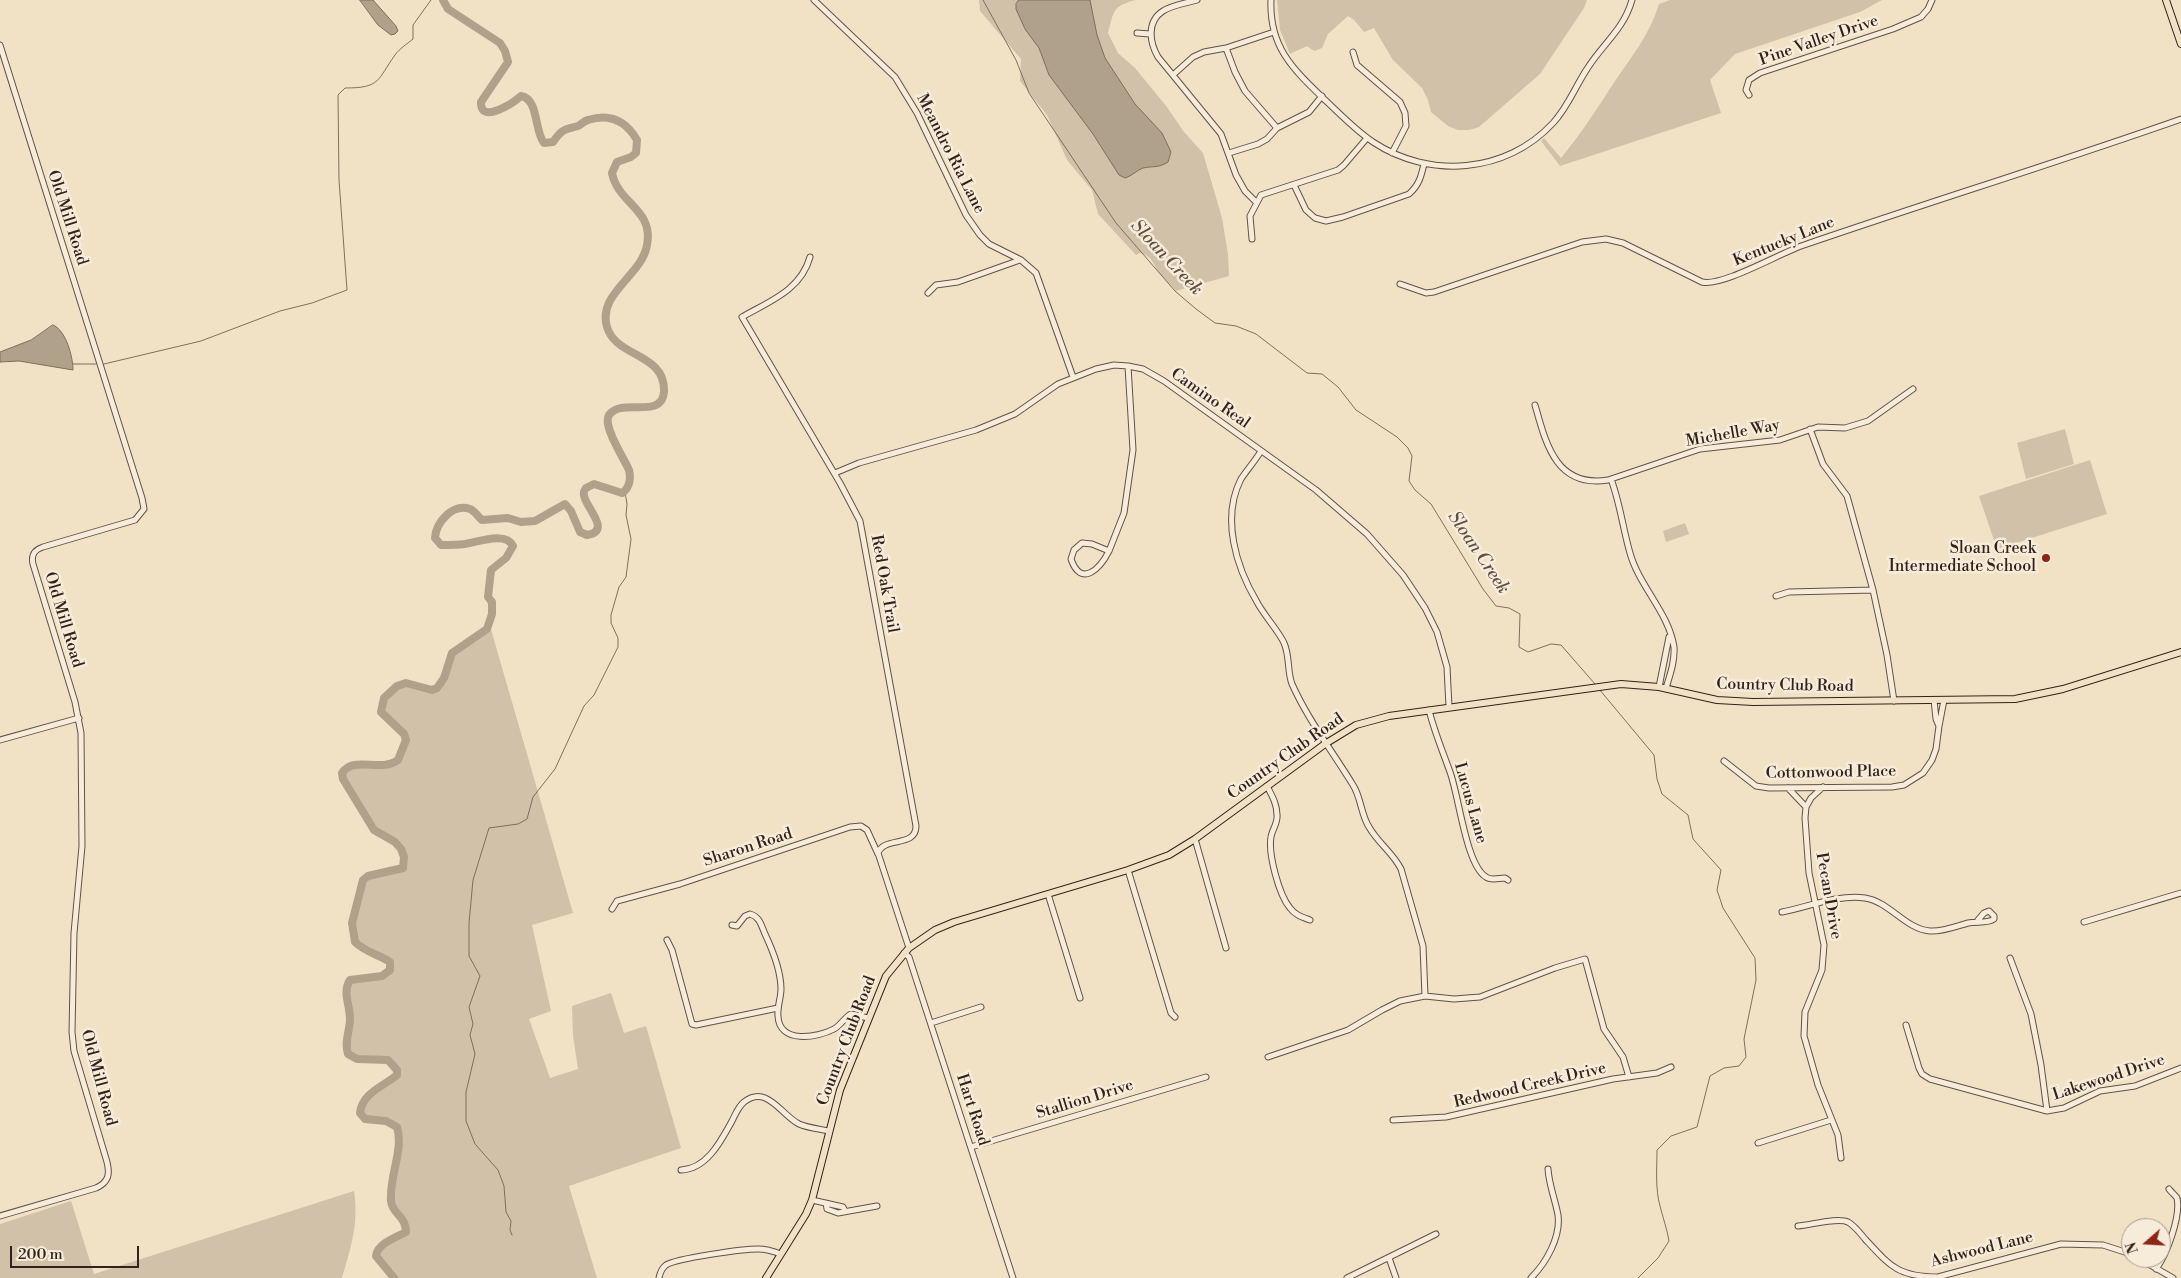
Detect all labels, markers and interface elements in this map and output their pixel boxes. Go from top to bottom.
street label: Pine Valley Drive [1757,12,1881,70]
street label: Meandro Ria Lane [911,91,989,217]
street label: Old Mill Road [43,168,91,268]
street label: Kentucky Lane [1731,213,1837,271]
water label: Sloan Creek [1126,216,1206,300]
street label: Camino Real [1167,365,1253,433]
street label: Michelle Way [1685,416,1781,452]
water label: Sloan Creek [1442,507,1514,599]
street label: Red Oak Trail [866,533,902,635]
place label: Sloan Creek Intermediate School [1889,539,2036,577]
marker: Sloan Creek Intermediate School [2040,552,2052,564]
street label: Old Mill Road [39,570,87,670]
street label: Country Club Road [1716,675,1854,697]
street label: Country Club Road [1224,710,1348,804]
street label: Lucus Lane [1449,760,1491,846]
street label: Cottonwood Place [1766,762,1896,784]
street label: Sharon Road [701,825,795,871]
street label: Pecan Drive [1811,851,1845,941]
street label: Country Club Road [813,974,881,1108]
street label: Old Mill Road [76,1028,120,1128]
street label: Lakewood Drive [2050,1051,2168,1105]
street label: Redwood Creek Drive [1452,1059,1608,1113]
street label: Hart Road [951,1072,993,1148]
street label: Stallion Drive [1034,1076,1136,1124]
north arrow [2121,1218,2171,1268]
street label: Ashwood Lane [1929,1228,2035,1272]
scale bar [12,1236,141,1268]
text: N [2122,1239,2143,1256]
text: 200 m [18,1245,63,1264]

